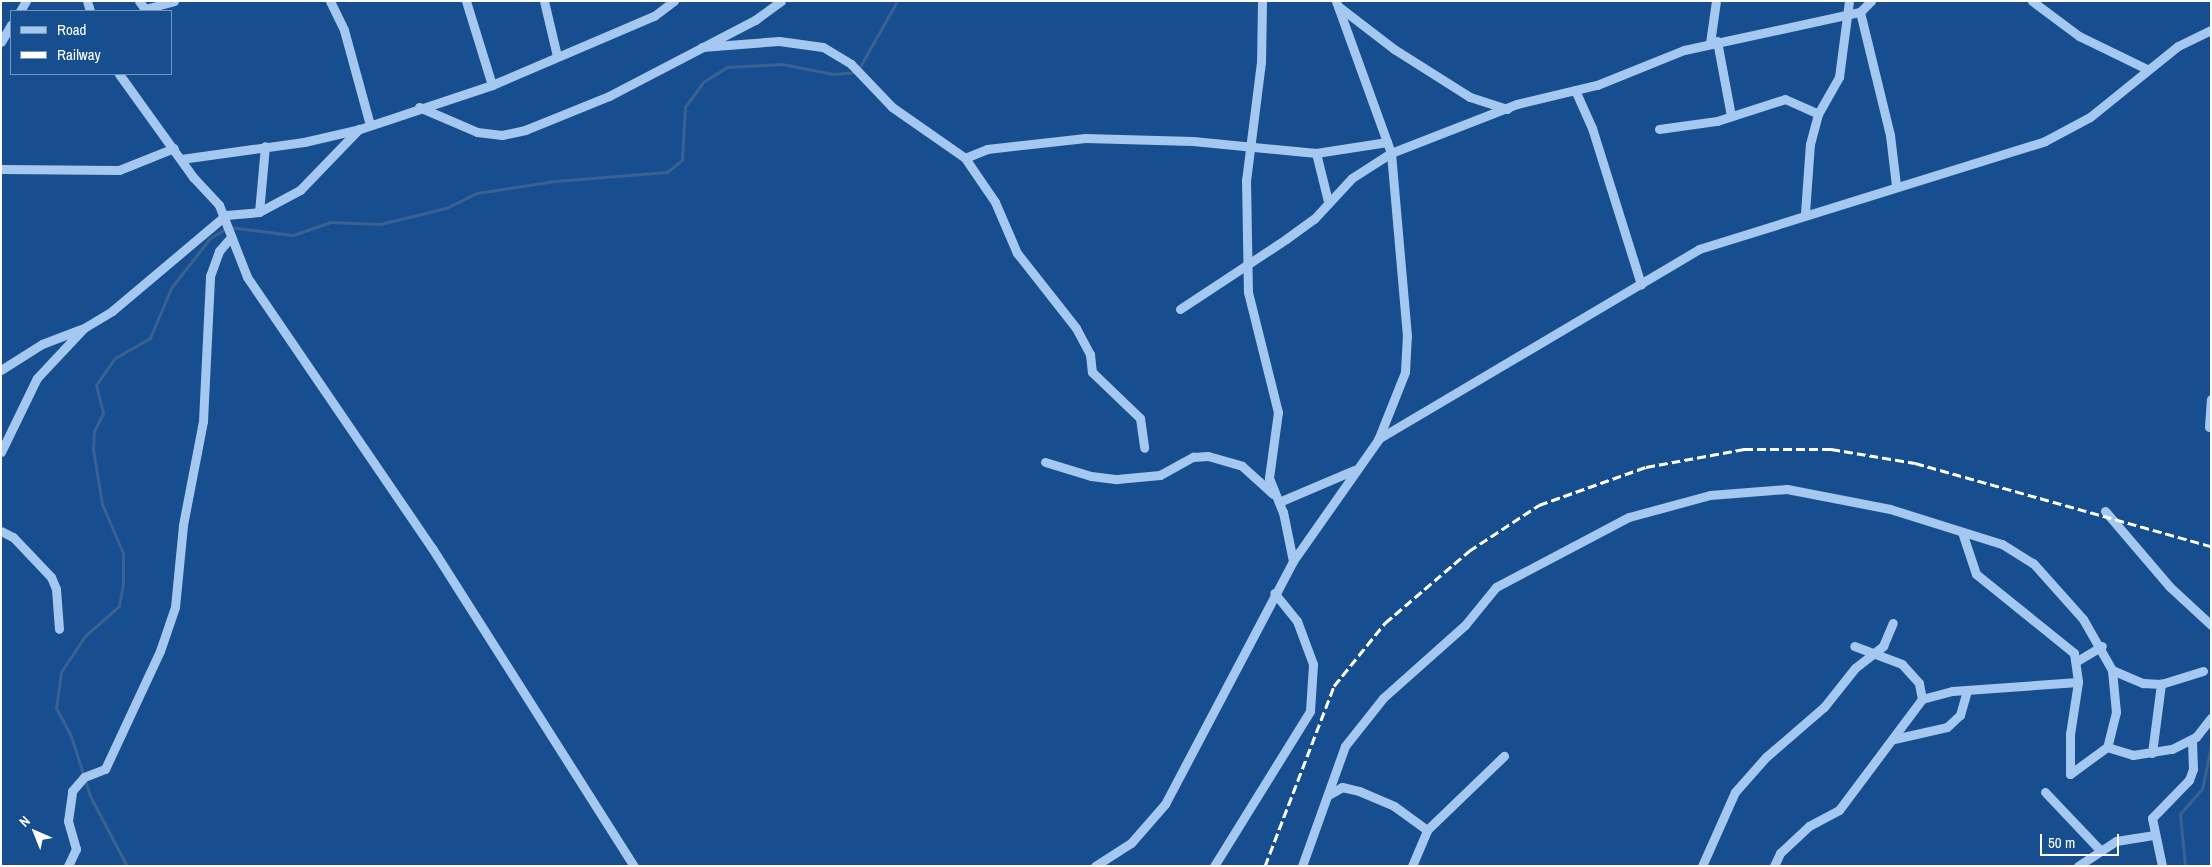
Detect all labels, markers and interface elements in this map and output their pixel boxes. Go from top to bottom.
legend [10,10,172,75]
text: Road [57,19,86,40]
text: Railway [57,44,101,65]
north arrow [10,807,60,857]
text: N [15,812,34,831]
scale bar [2042,824,2121,856]
text: 50 m [2048,832,2075,853]

